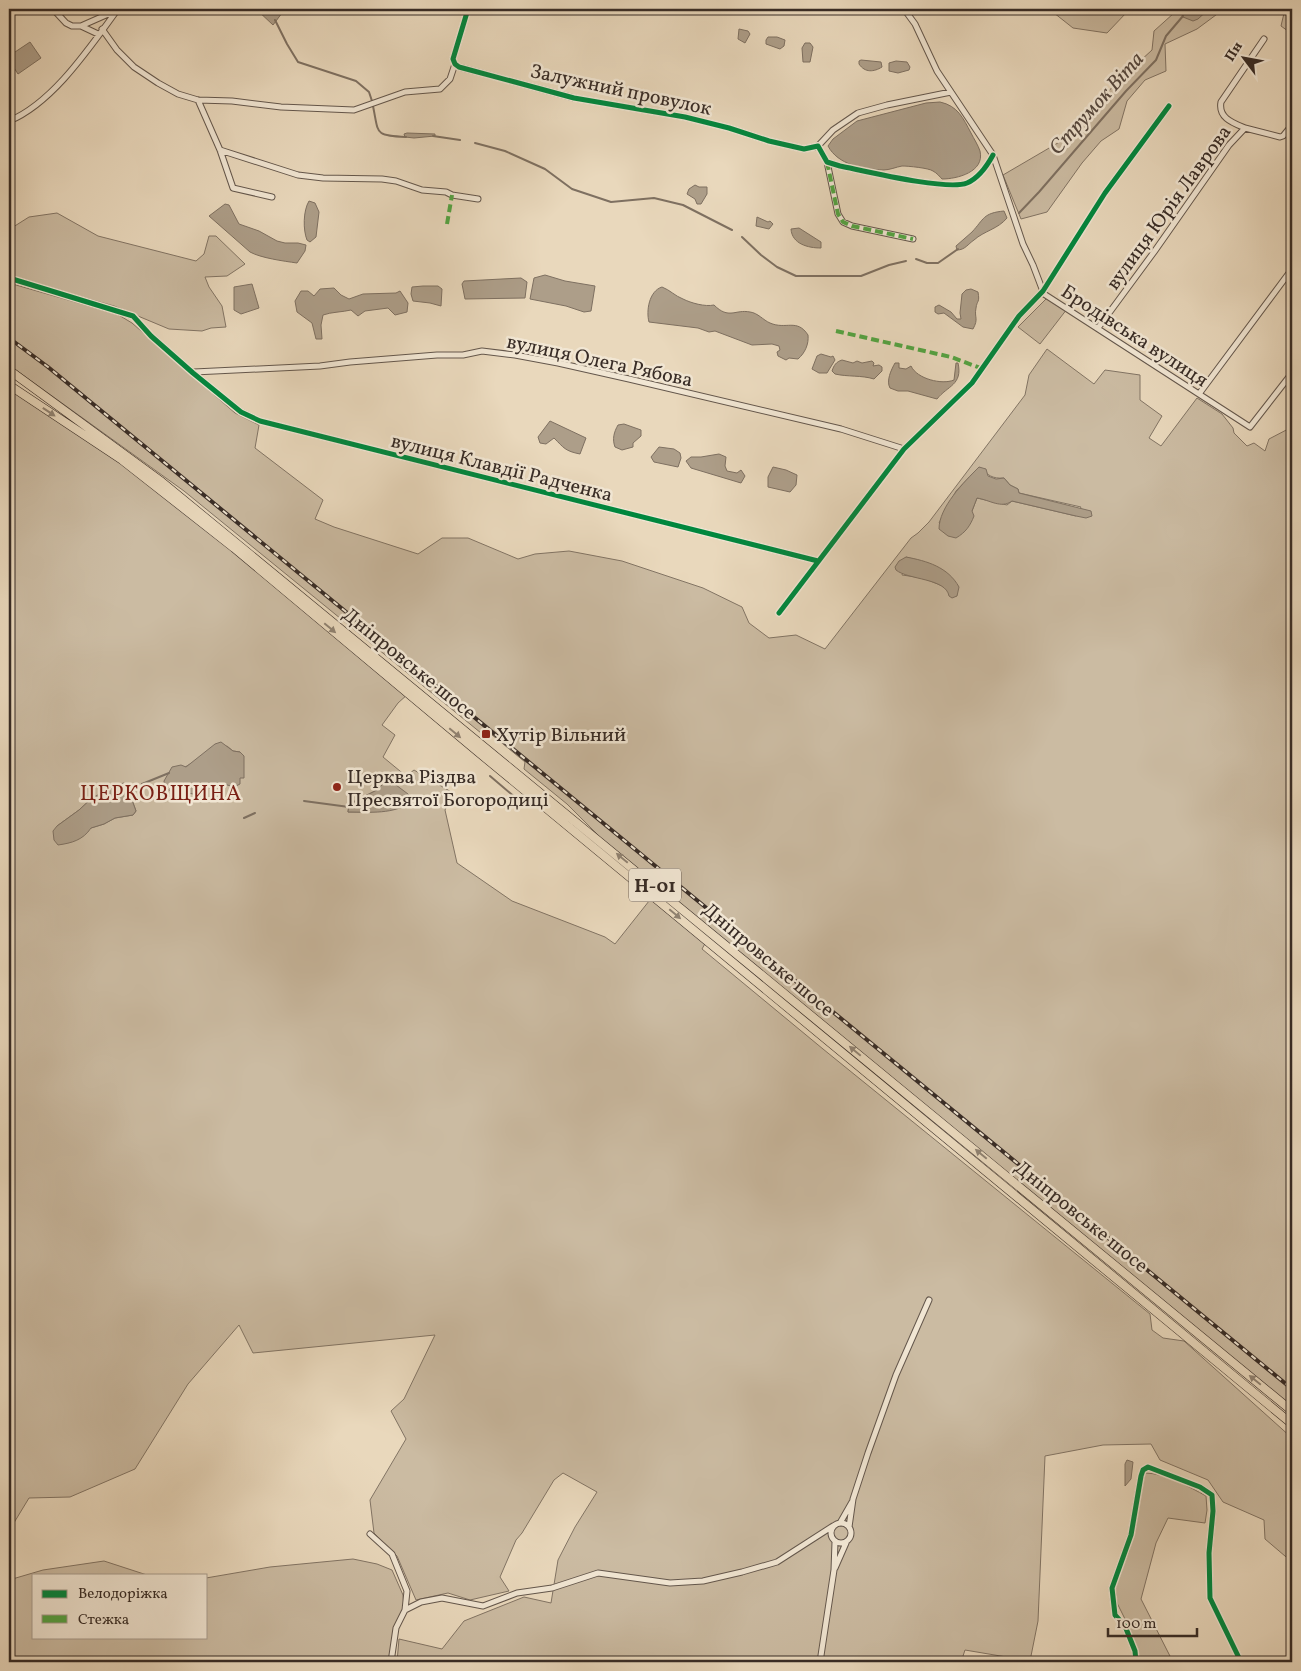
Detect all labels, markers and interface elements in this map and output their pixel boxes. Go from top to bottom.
north arrow [1218,32,1268,82]
text: Пн [1221,38,1248,65]
water label: Струмок Віта [1043,46,1151,162]
street label: Залужний провулок [527,58,714,124]
street label: вулиця Юрія Лаврова [1100,120,1239,296]
street label: Бродівська вулиця [1055,278,1213,395]
street label: вулиця Олега Рябова [504,329,695,395]
one-way arrow [43,407,56,417]
street label: вулиця Клавдії Радченка [388,428,615,510]
street label: Дніпровське шосе [336,602,482,727]
one-way arrow [324,623,337,634]
place label: Хутір Вільний [496,722,626,750]
one-way arrow [448,727,461,738]
marker: Хутір Вільний [480,728,492,740]
place label: Церква Різдва Пресвятої Богородиці [347,764,549,815]
district label: ЦЕРКОВЩИНА [80,780,242,809]
marker: Церква Різдва Пресвятої Богородиці [331,781,343,793]
one-way arrow [616,853,629,864]
road number: Н-01 [629,868,681,902]
street label: Дніпровське шосе [696,897,840,1024]
one-way arrow [668,908,680,920]
one-way arrow [849,1045,862,1056]
one-way arrow [974,1149,987,1160]
street label: Дніпровське шосе [1008,1155,1154,1280]
one-way arrow [1248,1374,1261,1385]
legend [32,1574,208,1638]
text: Велодоріжка [78,1584,168,1605]
scale bar [1108,1606,1197,1638]
text: Стежка [78,1610,129,1631]
text: 100 m [1116,1614,1156,1635]

